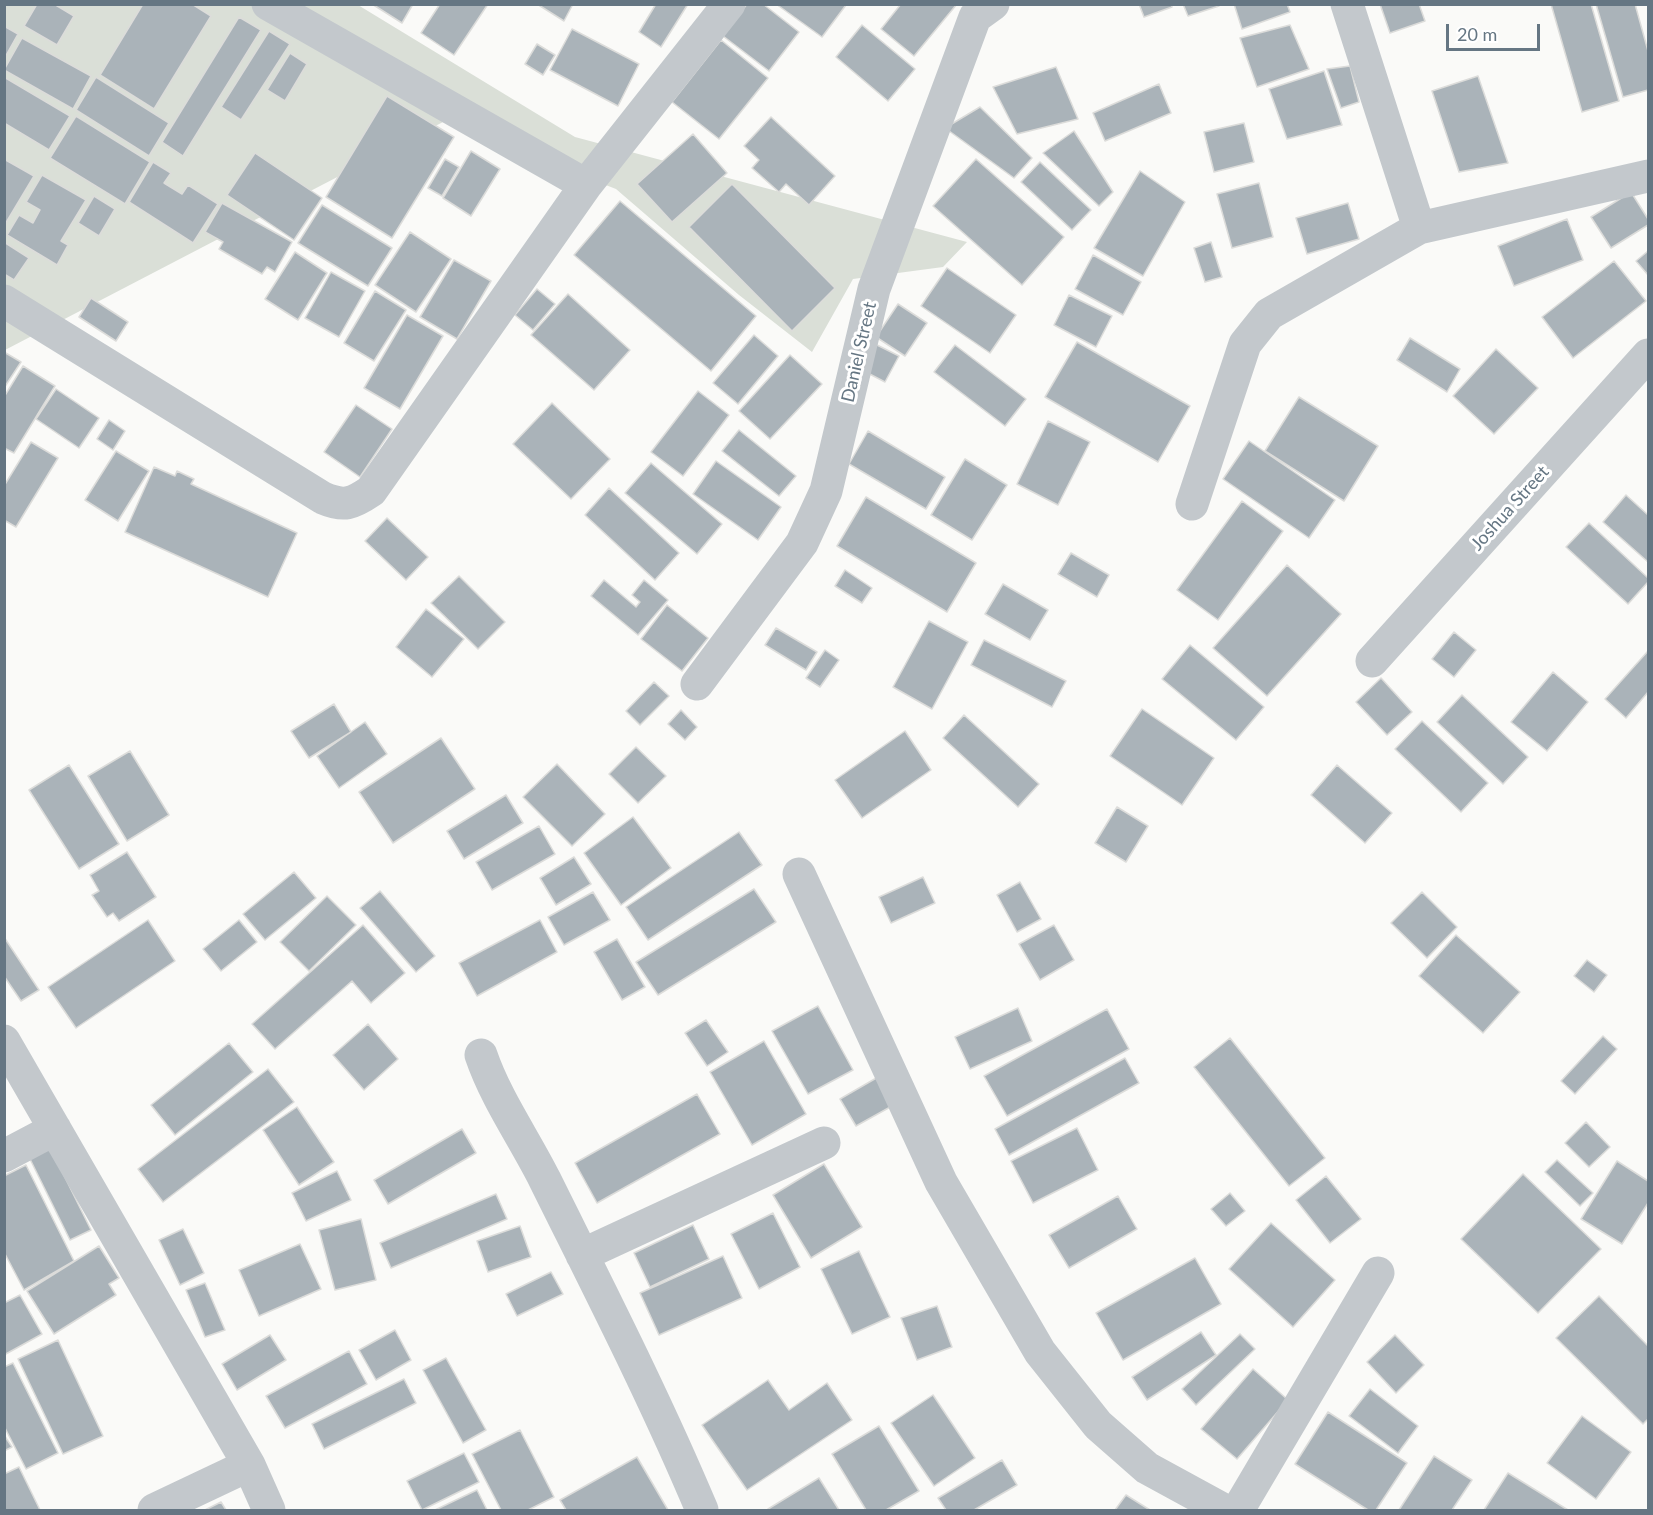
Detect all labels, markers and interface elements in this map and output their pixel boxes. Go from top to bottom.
scale bar [1449,12,1544,50]
text: 20 m [1457,23,1497,45]
street label: Daniel Street [837,300,881,404]
street label: Joshua Street [1466,461,1554,555]

